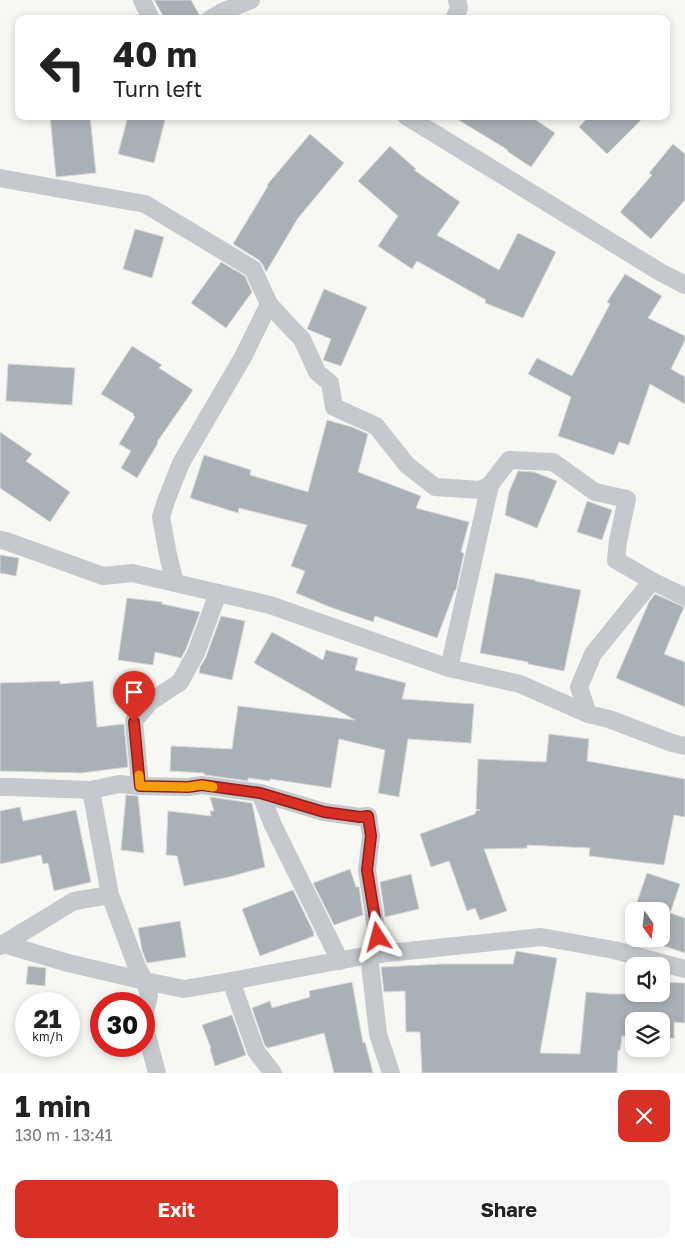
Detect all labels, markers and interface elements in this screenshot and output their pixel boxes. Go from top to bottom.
text: 40 m [113,33,197,75]
icon: left [30,35,95,100]
text: Turn left [113,75,202,102]
pin [113,671,155,722]
icon: arrive [120,678,148,706]
north arrow [625,902,670,948]
map controls [625,902,670,1057]
position arrow [351,910,403,962]
button: sound [625,957,670,1002]
speed limit sign: 30 [90,992,155,1057]
text: 21 [33,1003,62,1034]
button: layers [625,1012,670,1057]
text: km/h [32,1029,63,1044]
text: 1 min [15,1088,91,1124]
button: close [618,1090,670,1142]
text: 130 m · 13:41 [15,1125,112,1145]
button: Exit [15,1180,338,1238]
button: Share [348,1180,670,1238]

